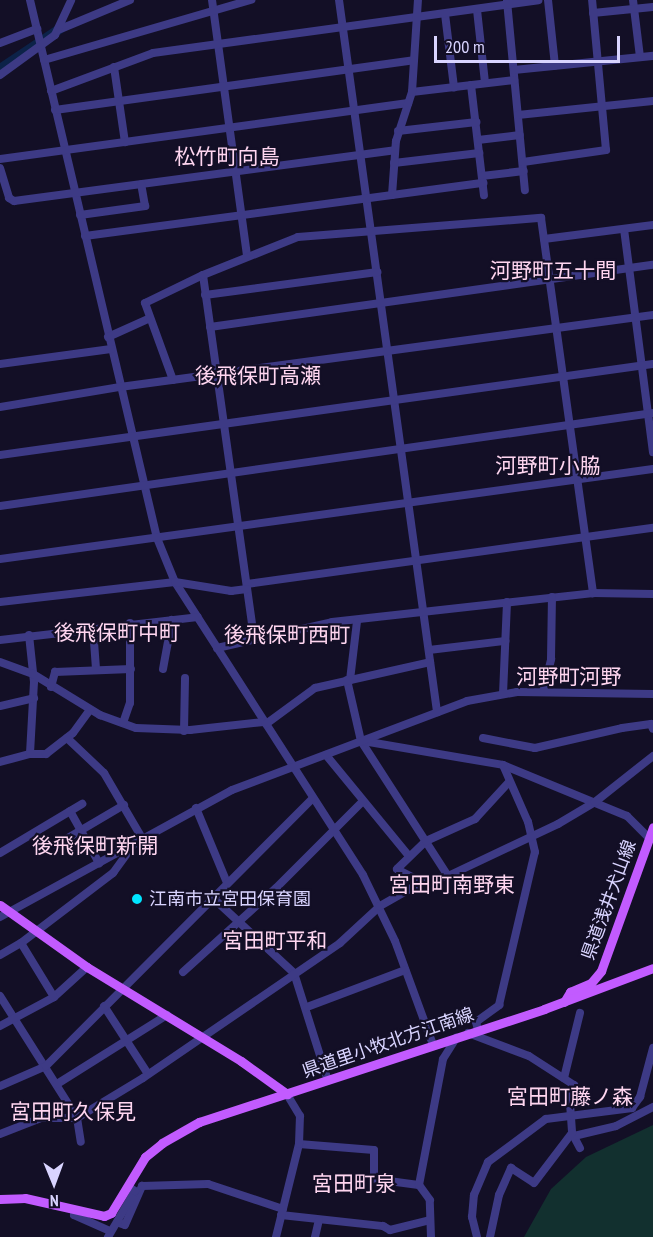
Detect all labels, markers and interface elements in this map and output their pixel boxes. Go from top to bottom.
scale bar [437,24,623,62]
text: 200 m [445,35,485,58]
district label: 松竹町向島 [175,144,279,170]
district label: 河野町五十間 [490,258,616,284]
district label: 後飛保町高瀬 [195,363,321,389]
district label: 河野町小脇 [496,453,600,479]
district label: 後飛保町中町 [54,620,180,646]
district label: 後飛保町西町 [224,622,350,648]
district label: 河野町河野 [517,664,621,690]
district label: 後飛保町新開 [32,833,158,859]
street label: 県道浅井犬山線 [577,837,641,963]
district label: 宮田町南野東 [389,872,515,898]
place label: 江南市立宮田保育園 [149,888,311,910]
marker: 江南市立宮田保育園 [130,892,144,906]
district label: 宮田町平和 [223,928,327,954]
street label: 県道里小牧北方江南線 [299,1003,477,1083]
district label: 宮田町藤ノ森 [507,1084,633,1110]
district label: 宮田町久保見 [10,1099,136,1125]
north arrow [24,1153,84,1213]
district label: 宮田町泉 [312,1171,396,1197]
text: N [50,1191,59,1211]

